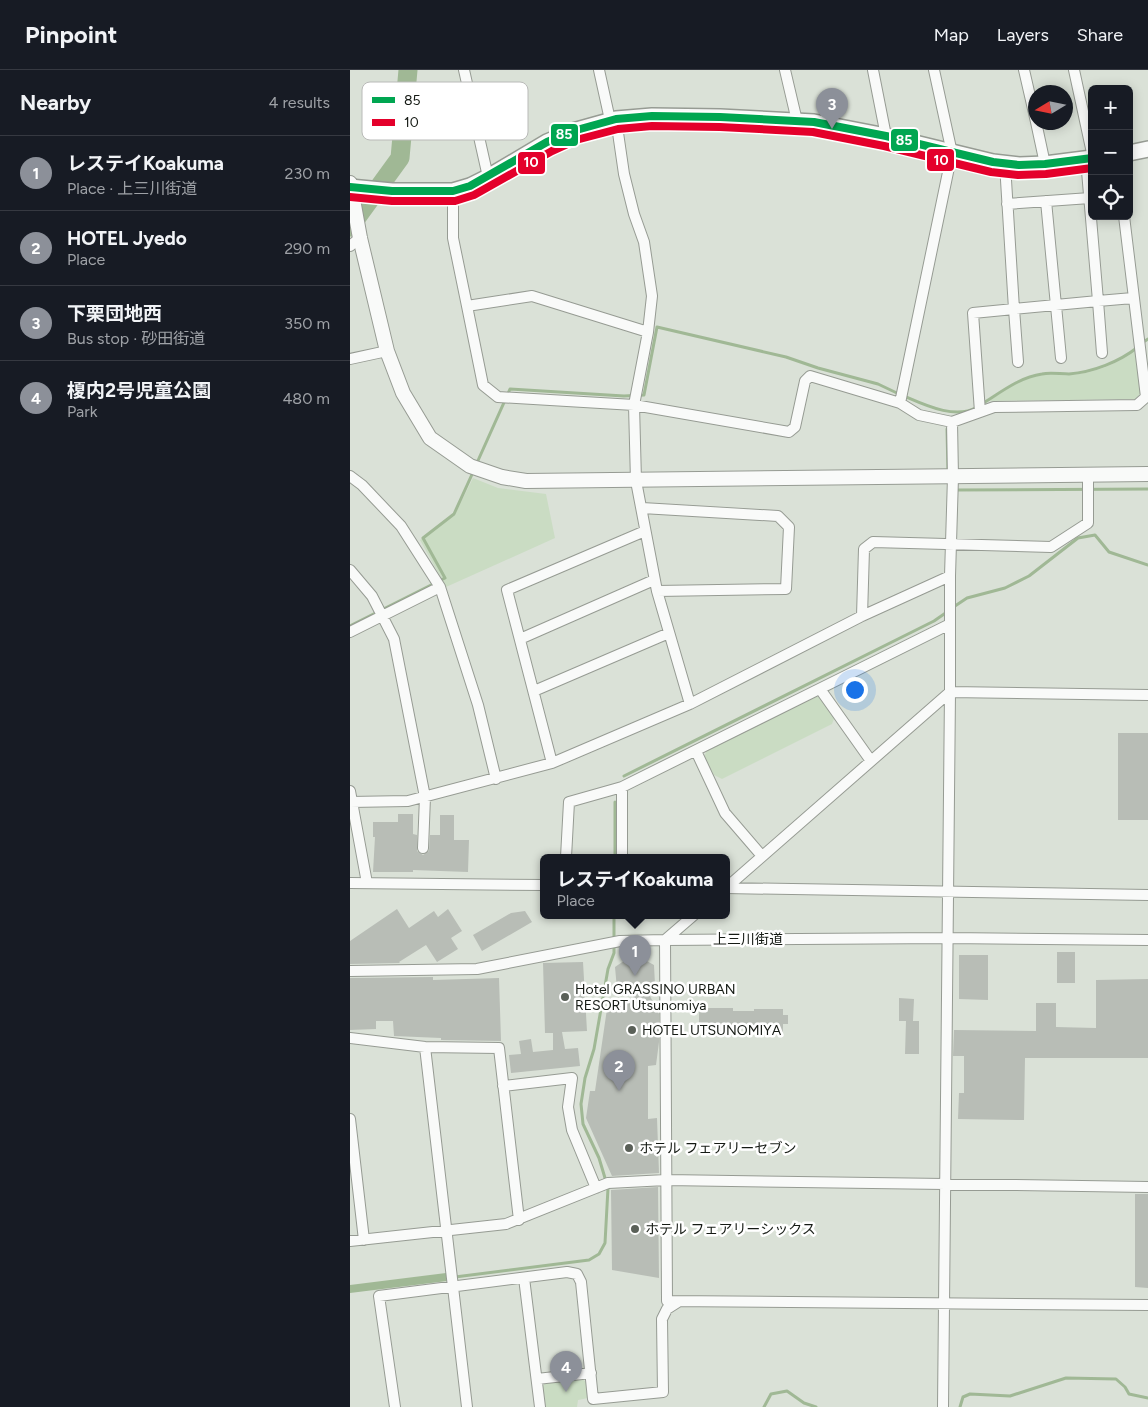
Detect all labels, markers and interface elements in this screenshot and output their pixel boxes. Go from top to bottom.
text: Pinpoint [25,20,117,49]
text: Map [934,24,969,46]
text: Layers [997,24,1049,46]
text: Share [1077,24,1123,46]
legend [362,82,528,140]
north arrow [1028,85,1073,130]
map controls [1088,85,1133,220]
button: + [1088,85,1133,130]
pin: 3 [816,88,848,129]
text: Nearby [20,90,91,115]
text: 85 [404,92,421,109]
text: 4 results [269,93,330,112]
text: 10 [404,114,419,131]
line badge: 85 [550,123,579,147]
text: 85 [556,126,572,143]
line badge: 85 [890,128,919,152]
button: − [1088,130,1133,175]
text: 85 [896,132,912,149]
line badge: 10 [926,148,955,172]
line badge: 10 [517,151,546,175]
text: レステイKoakuma [67,152,224,175]
text: 10 [934,152,948,169]
text: 10 [524,154,538,171]
text: 1 [33,164,39,183]
text: 230 m [285,164,330,183]
button: locate [1088,175,1133,220]
text: Place · 上三川街道 [67,179,197,198]
text: HOTEL Jyedo [67,227,187,250]
text: 2 [31,239,41,258]
text: 290 m [284,239,330,258]
text: Place [67,250,105,269]
text: 下栗団地西 [67,302,162,325]
text: 3 [32,314,40,333]
text: 350 m [284,314,330,333]
text: Bus stop · 砂田街道 [67,329,205,348]
text: 榎内2号児童公園 [67,379,211,402]
text: 4 [31,389,41,408]
text: 480 m [282,389,330,408]
text: Park [67,402,97,421]
your location [842,677,868,703]
popup [540,854,730,919]
text: レステイKoakuma [557,868,713,891]
text: Place [557,891,595,910]
street label: 上三川街道 [713,931,783,948]
pin: 1 [619,935,651,976]
place label: Hotel GRASSINO URBAN RESORT Utsunomiya [575,981,736,1014]
marker: Hotel GRASSINO URBAN RESORT Utsunomiya [559,991,571,1003]
place label: HOTEL UTSUNOMIYA [642,1022,782,1039]
marker: HOTEL UTSUNOMIYA [626,1024,638,1036]
pin: 2 [603,1050,635,1091]
place label: ホテル フェアリーセブン [639,1140,796,1157]
marker: ホテル フェアリーセブン [623,1142,635,1154]
place label: ホテル フェアリーシックス [645,1221,816,1238]
marker: ホテル フェアリーシックス [629,1223,641,1235]
pin: 4 [550,1351,582,1392]

